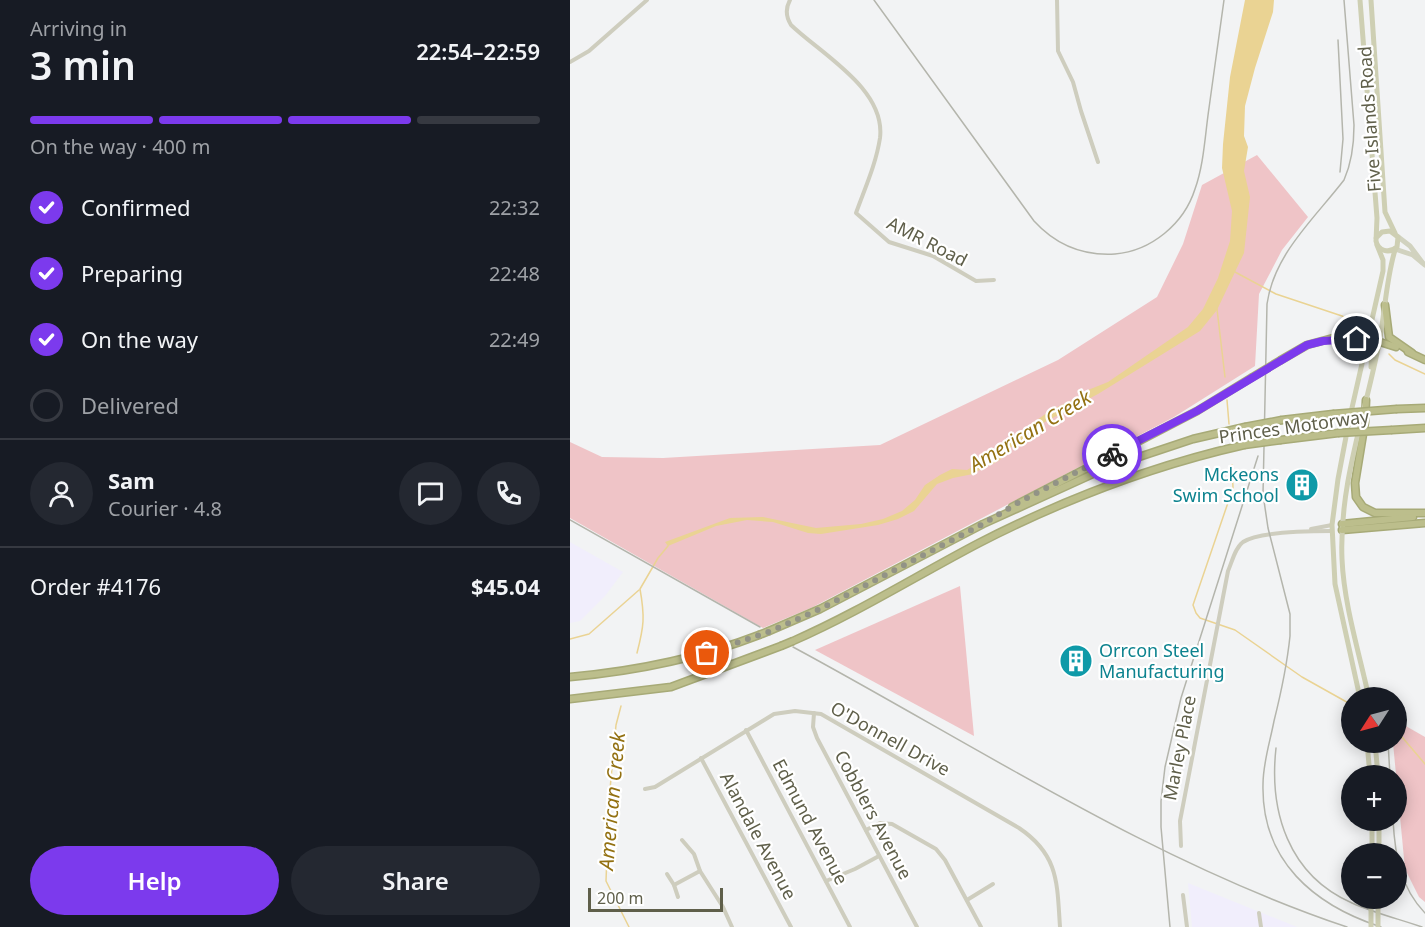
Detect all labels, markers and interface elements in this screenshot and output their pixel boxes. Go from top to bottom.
text: Arriving in [30,15,127,42]
text: 22:54–22:59 [416,36,540,66]
text: 3 min [30,38,136,91]
street label: Five Islands Road [1352,45,1386,193]
text: On the way · 400 m [30,133,210,160]
icon: check [30,191,63,224]
text: Confirmed [81,192,191,222]
text: 22:32 [489,194,540,221]
street label: AMR Road [883,211,972,272]
icon: check [30,257,63,290]
text: Preparing [81,258,183,288]
text: 22:48 [489,260,540,287]
pin [1331,313,1382,364]
icon: home [1340,322,1373,355]
icon: check [30,323,63,356]
text: On the way [81,324,198,354]
text: 22:49 [489,326,540,353]
water label: American Creek [962,383,1097,479]
text: Delivered [81,390,179,420]
street label: Princes Motorway [1217,403,1371,448]
courier [1082,424,1142,484]
icon: bike [1096,438,1129,471]
button: person [30,462,93,525]
button: chat [399,462,462,525]
button: phone [477,462,540,525]
place label: Mckeons Swim School [1173,462,1279,507]
text: Sam [108,465,155,495]
building icon: Mckeons Swim School [1284,467,1320,503]
text: Courier · 4.8 [108,495,222,522]
text: Order #4176 [30,571,161,601]
text: $45.04 [471,571,540,601]
pin [681,627,732,678]
icon: bag [690,636,723,669]
place label: Orrcon Steel Manufacturing [1099,638,1225,683]
building icon: Orrcon Steel Manufacturing [1058,643,1094,679]
north arrow [1341,687,1407,753]
map controls [1341,687,1407,909]
street label: Marley Place [1157,693,1201,802]
street label: O'Donnell Drive [826,695,954,781]
water label: American Creek [592,730,631,873]
street label: Cobblers Avenue [830,746,918,883]
street label: Edmund Avenue [768,754,854,889]
button: + [1341,765,1407,831]
street label: Alandale Avenue [715,768,803,904]
button: − [1341,843,1407,909]
button: Help [30,846,279,915]
button: Share [291,846,540,915]
scale bar [588,885,723,912]
text: 200 m [597,887,644,909]

